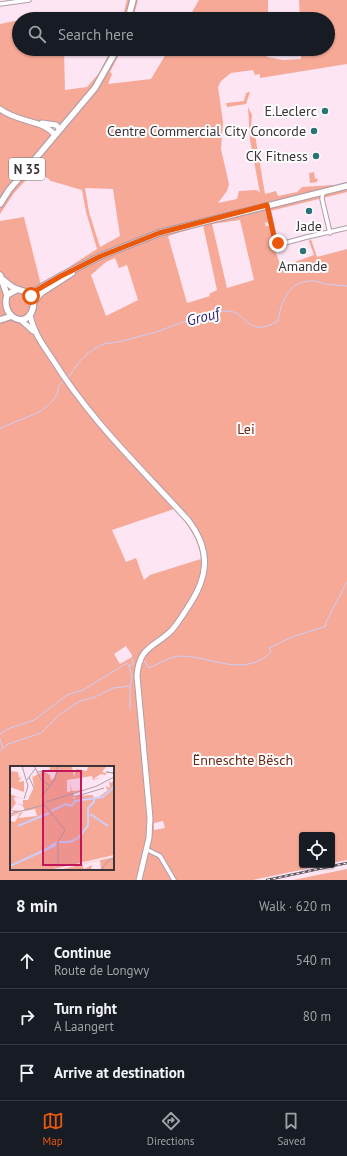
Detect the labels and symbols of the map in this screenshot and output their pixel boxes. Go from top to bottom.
place label: E.Leclerc [265,102,317,120]
marker: E.Leclerc [320,106,330,116]
place label: Centre Commercial City Concorde [107,122,306,140]
marker: Centre Commercial City Concorde [309,126,319,136]
place label: CK Fitness [246,147,308,165]
marker: CK Fitness [311,151,321,161]
road number: N 35 [9,158,45,180]
marker: Jade [304,206,314,216]
place label: Jade [295,217,322,235]
route end [269,234,287,252]
marker: Amande [298,246,308,256]
place label: Amande [279,257,327,275]
route start [22,287,40,305]
water label: Grouf [184,302,224,330]
park label: Lei [237,420,255,438]
park label: Ënneschte Bësch [193,751,293,769]
inset map [10,766,114,870]

